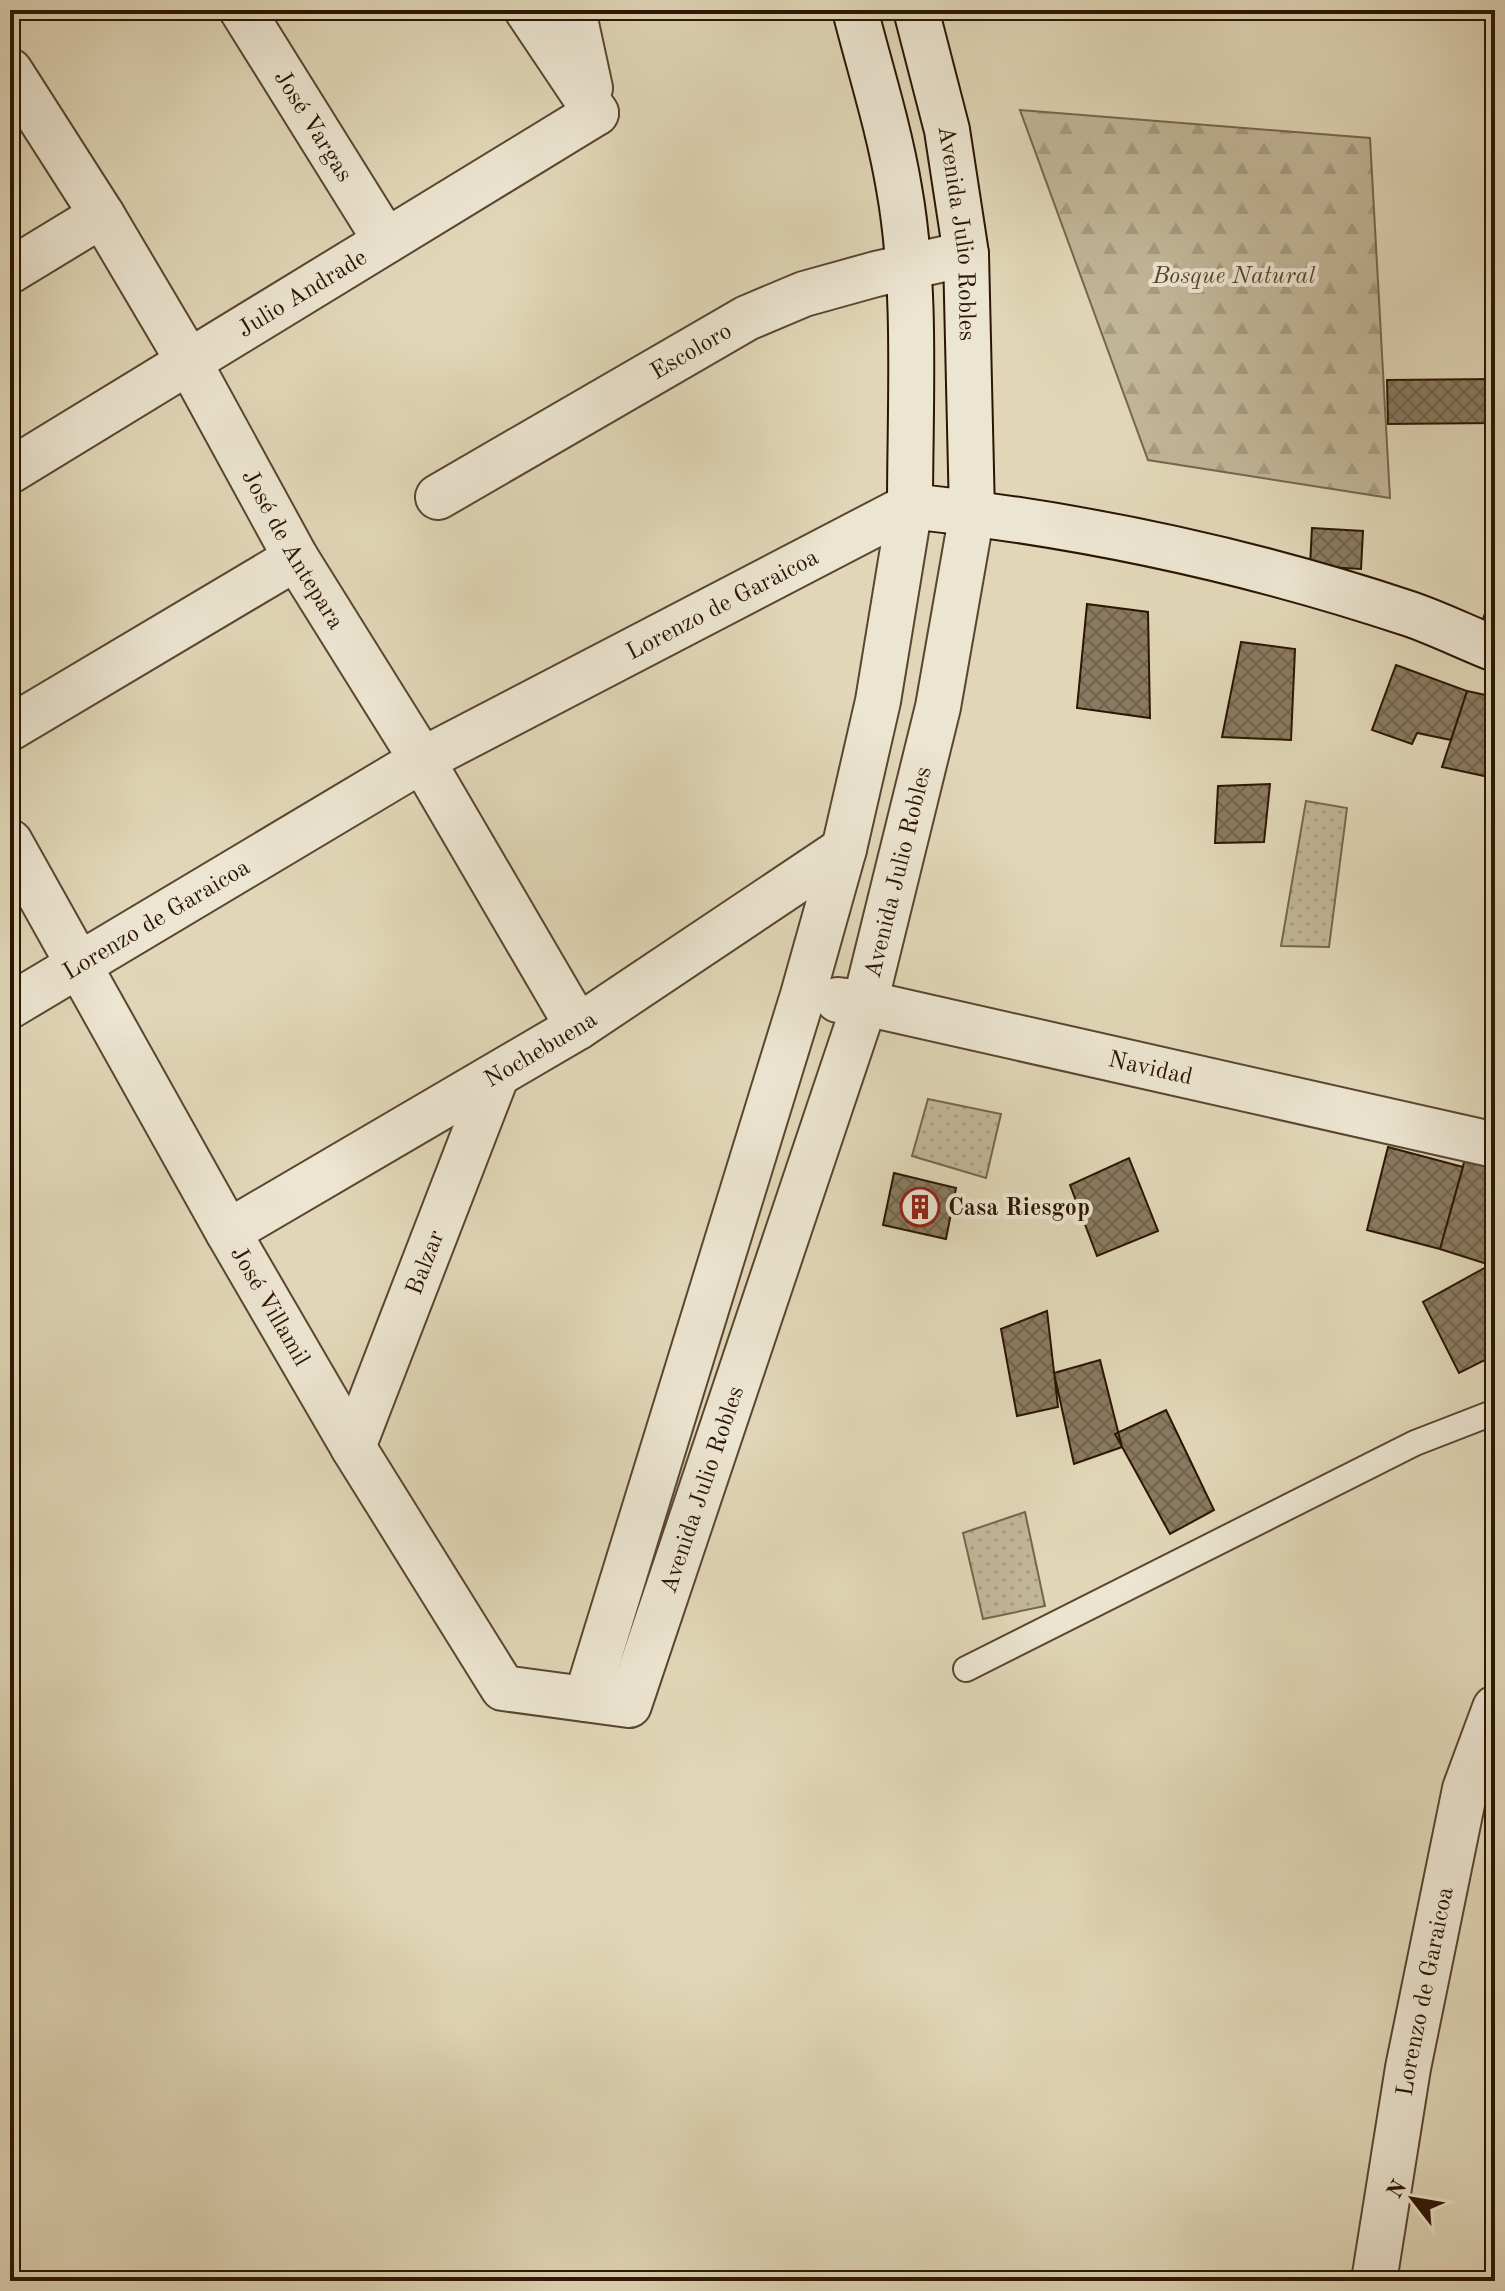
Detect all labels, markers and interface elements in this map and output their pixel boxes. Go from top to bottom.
street label: José Vargas [269,66,356,187]
street label: Avenida Julio Robles [933,124,978,341]
street label: Julio Andrade [234,246,372,343]
park label: Bosque Natural [1152,265,1315,289]
street label: Escoloro [647,320,736,385]
street label: José de Antepara [236,466,347,634]
street label: Lorenzo de Garaicoa [623,546,823,665]
street label: Avenida Julio Robles [862,764,937,981]
street label: Lorenzo de Garaicoa [59,856,255,985]
street label: Nochebuena [481,1008,602,1093]
street label: Navidad [1106,1048,1195,1090]
building icon: Casa Riesgop [899,1186,941,1228]
place label: Casa Riesgop [948,1197,1090,1221]
street label: Balzar [403,1227,450,1299]
street label: José Villamil [225,1243,313,1371]
street label: Avenida Julio Robles [657,1383,749,1597]
street label: Lorenzo de Garaicoa [1394,1885,1459,2098]
north arrow [1373,2159,1453,2239]
text: N [1384,2177,1411,2203]

